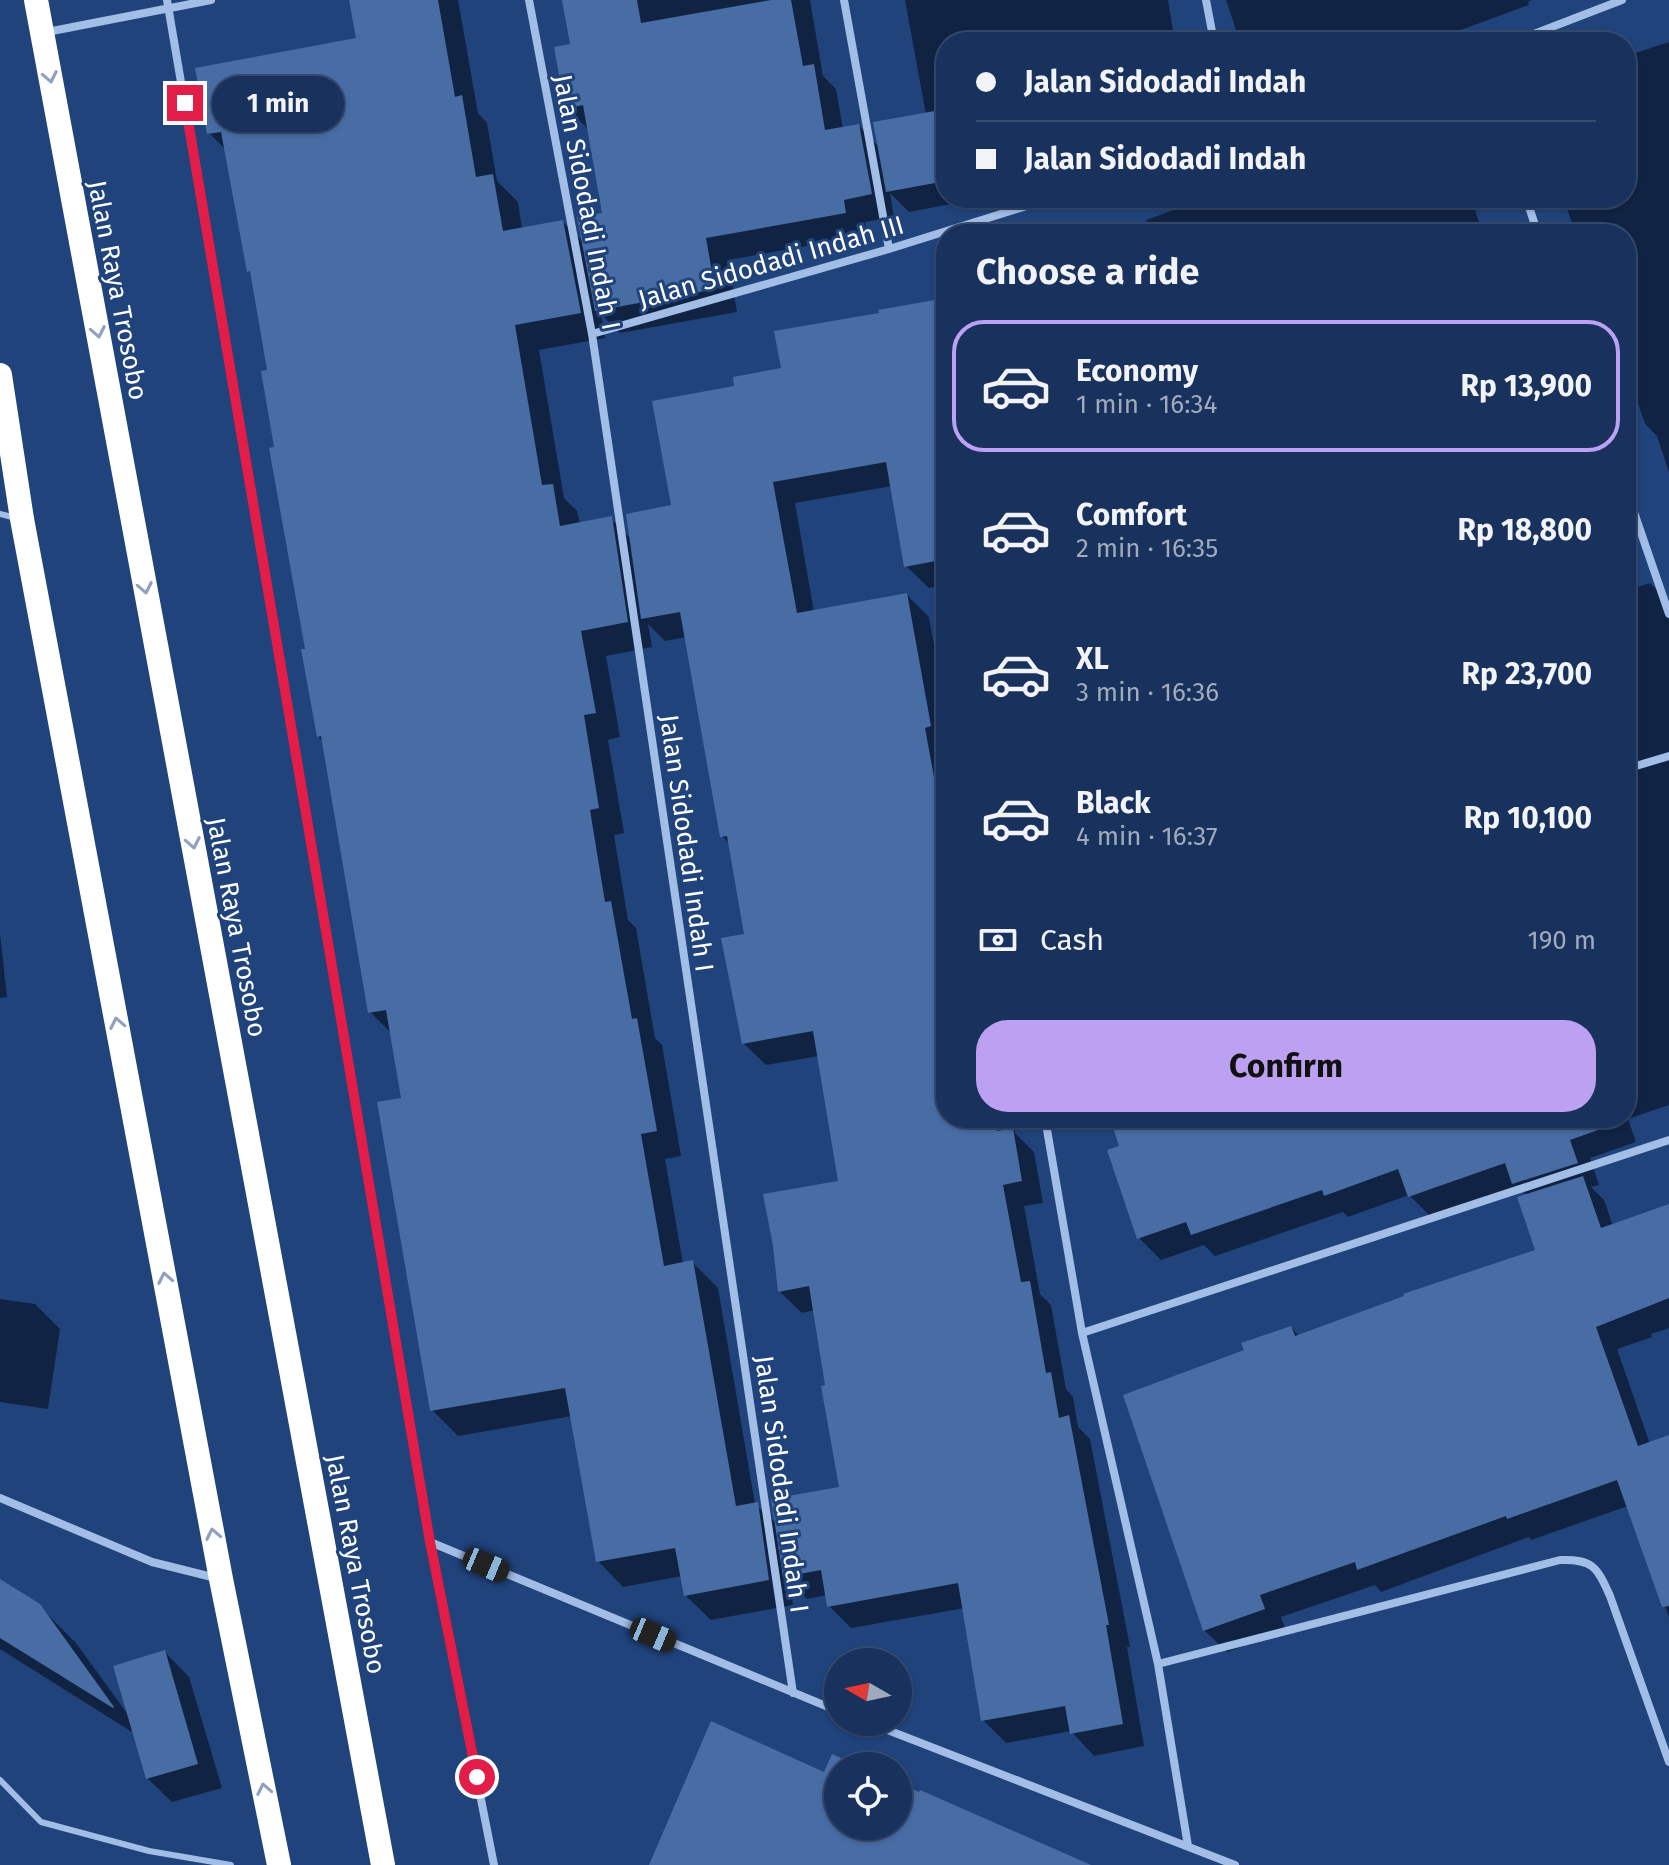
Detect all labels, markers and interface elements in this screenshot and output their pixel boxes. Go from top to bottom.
text: Jalan Sidodadi Indah [1024,64,1306,100]
one-way arrow [41,69,58,83]
street label: Jalan Sidodadi Indah I [547,72,626,333]
callout: 1 min [213,75,345,131]
route end [167,85,203,121]
text: 1 min [247,88,309,119]
text: Jalan Sidodadi Indah [1024,141,1306,177]
street label: Jalan Raya Trosobo [81,178,154,403]
street label: Jalan Sidodadi Indah III [635,210,908,315]
text: Choose a ride [976,250,1199,294]
one-way arrow [88,326,105,339]
icon: car [980,350,1052,422]
text: Economy [1076,353,1198,389]
text: Rp 13,900 [1461,368,1592,404]
text: 1 min · 16:34 [1076,389,1217,420]
icon: car [980,494,1052,566]
text: Comfort [1076,497,1187,533]
text: Rp 18,800 [1457,512,1592,548]
text: 2 min · 16:35 [1076,533,1218,564]
one-way arrow [136,581,153,595]
icon: car [980,638,1052,710]
text: XL [1076,641,1109,677]
text: Rp 23,700 [1462,656,1592,692]
text: 3 min · 16:36 [1076,677,1219,708]
street label: Jalan Sidodadi Indah I [653,712,720,974]
icon: car [980,782,1052,854]
text: Black [1076,785,1151,821]
text: Rp 10,100 [1464,800,1592,836]
street label: Jalan Raya Trosobo [200,815,273,1040]
text: 4 min · 16:37 [1076,821,1218,852]
one-way arrow [183,837,200,850]
icon: cash [976,918,1020,962]
text: Cash [1040,922,1104,958]
text: 190 m [1527,925,1596,956]
one-way arrow [109,1016,126,1029]
button: Confirm [976,1020,1596,1112]
one-way arrow [157,1271,174,1285]
street label: Jalan Sidodadi Indah I [748,1353,815,1615]
street label: Jalan Raya Trosobo [319,1452,392,1677]
one-way arrow [205,1527,222,1540]
car [459,1545,513,1585]
car [626,1615,680,1655]
north arrow [824,1648,912,1736]
map controls [824,1648,912,1840]
button: locate [824,1752,912,1840]
route start [459,1759,495,1795]
one-way arrow [256,1782,273,1795]

